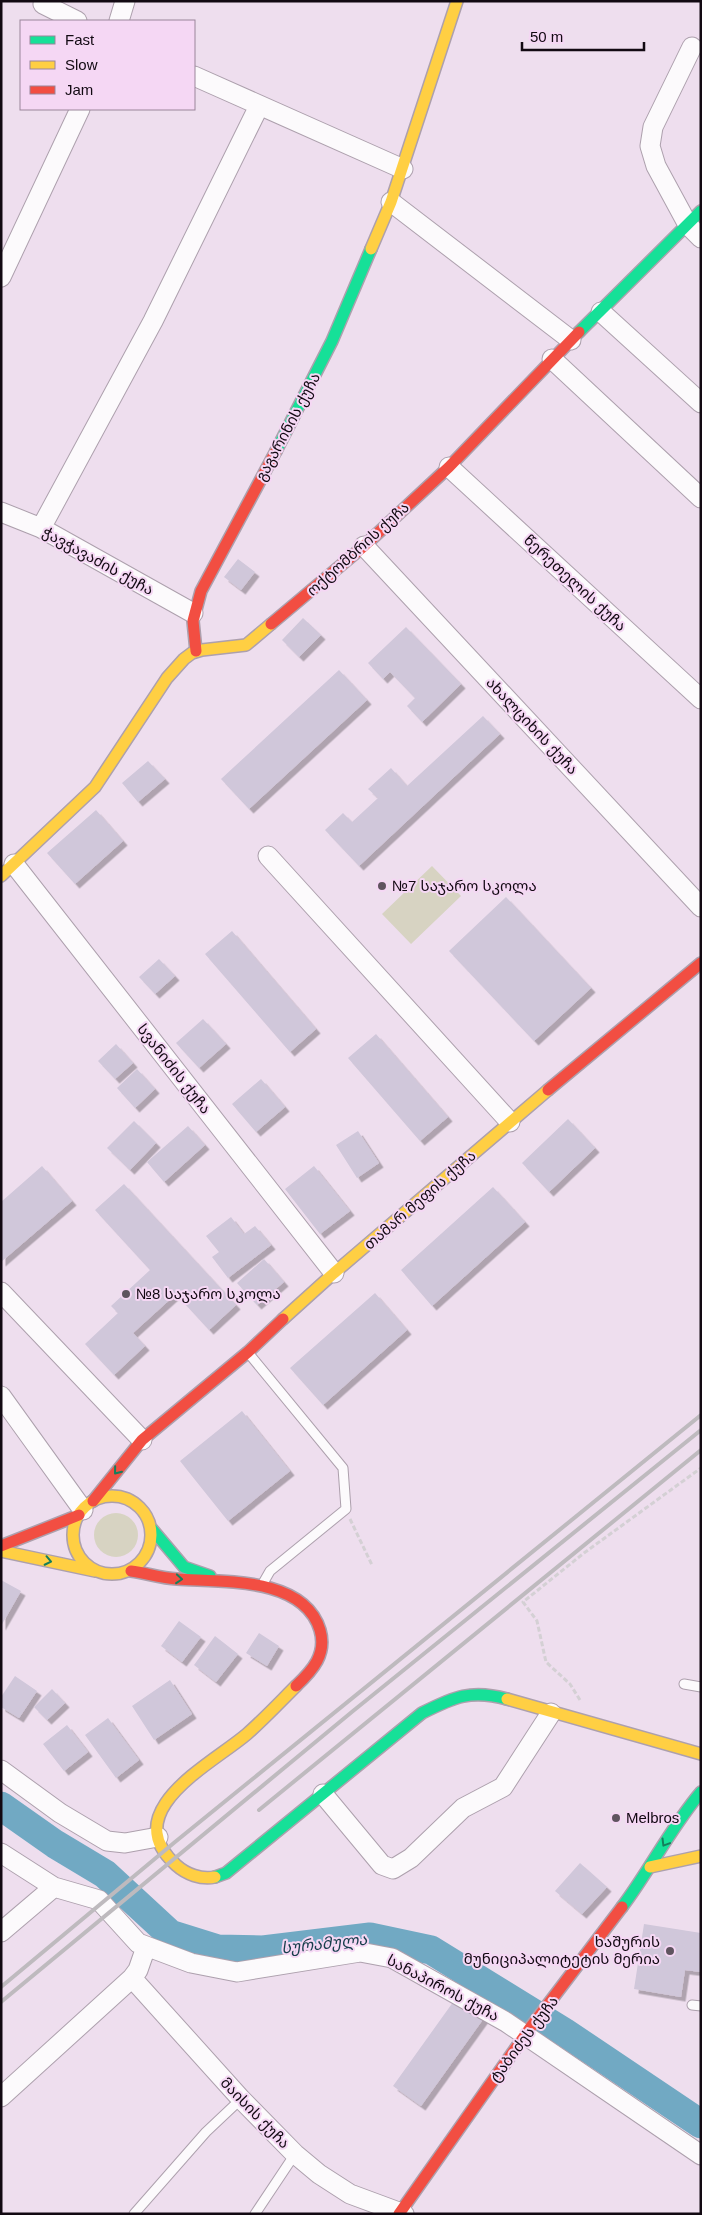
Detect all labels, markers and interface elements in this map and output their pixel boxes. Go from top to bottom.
legend [20,20,195,110]
scale bar [522,20,644,52]
text: 50 m [530,28,563,45]
text: Fast [65,31,95,48]
text: Slow [65,56,98,73]
text: Jam [65,81,93,98]
street label: გაგარინის ქუჩა [252,370,324,484]
street label: ოქტომბრის ქუჩა [303,498,413,600]
street label: ჭავჭავაძის ქუჩა [39,523,157,599]
street label: წერეთელის ქუჩა [520,531,630,635]
street label: ახალციხის ქუჩა [482,674,582,778]
place label: №7 საჯარო სკოლა [392,877,537,895]
marker: №7 საჯარო სკოლა [376,880,388,892]
street label: სვანიძის ქუჩა [133,1020,215,1118]
street label: თამარ მეფის ქუჩა [360,1147,480,1253]
place label: №8 საჯარო სკოლა [136,1285,281,1303]
marker: №8 საჯარო სკოლა [120,1288,132,1300]
one-way arrow [115,1465,123,1474]
one-way arrow [44,1555,53,1566]
one-way arrow [175,1573,183,1584]
place label: Melbros [626,1809,679,1826]
marker: Melbros [610,1812,622,1824]
one-way arrow [662,1838,672,1847]
water label: სურამულა [280,1931,368,1957]
place label: ხაშურის მუნიციპალიტეტის მერია [464,1933,660,1968]
marker: ხაშურის მუნიციპალიტეტის მერია [664,1945,676,1957]
street label: სანაპიროს ქუჩა [384,1951,502,2025]
street label: ტაბიძეს ქუჩა [486,1992,562,2086]
street label: მაისის ქუჩა [217,2074,293,2152]

